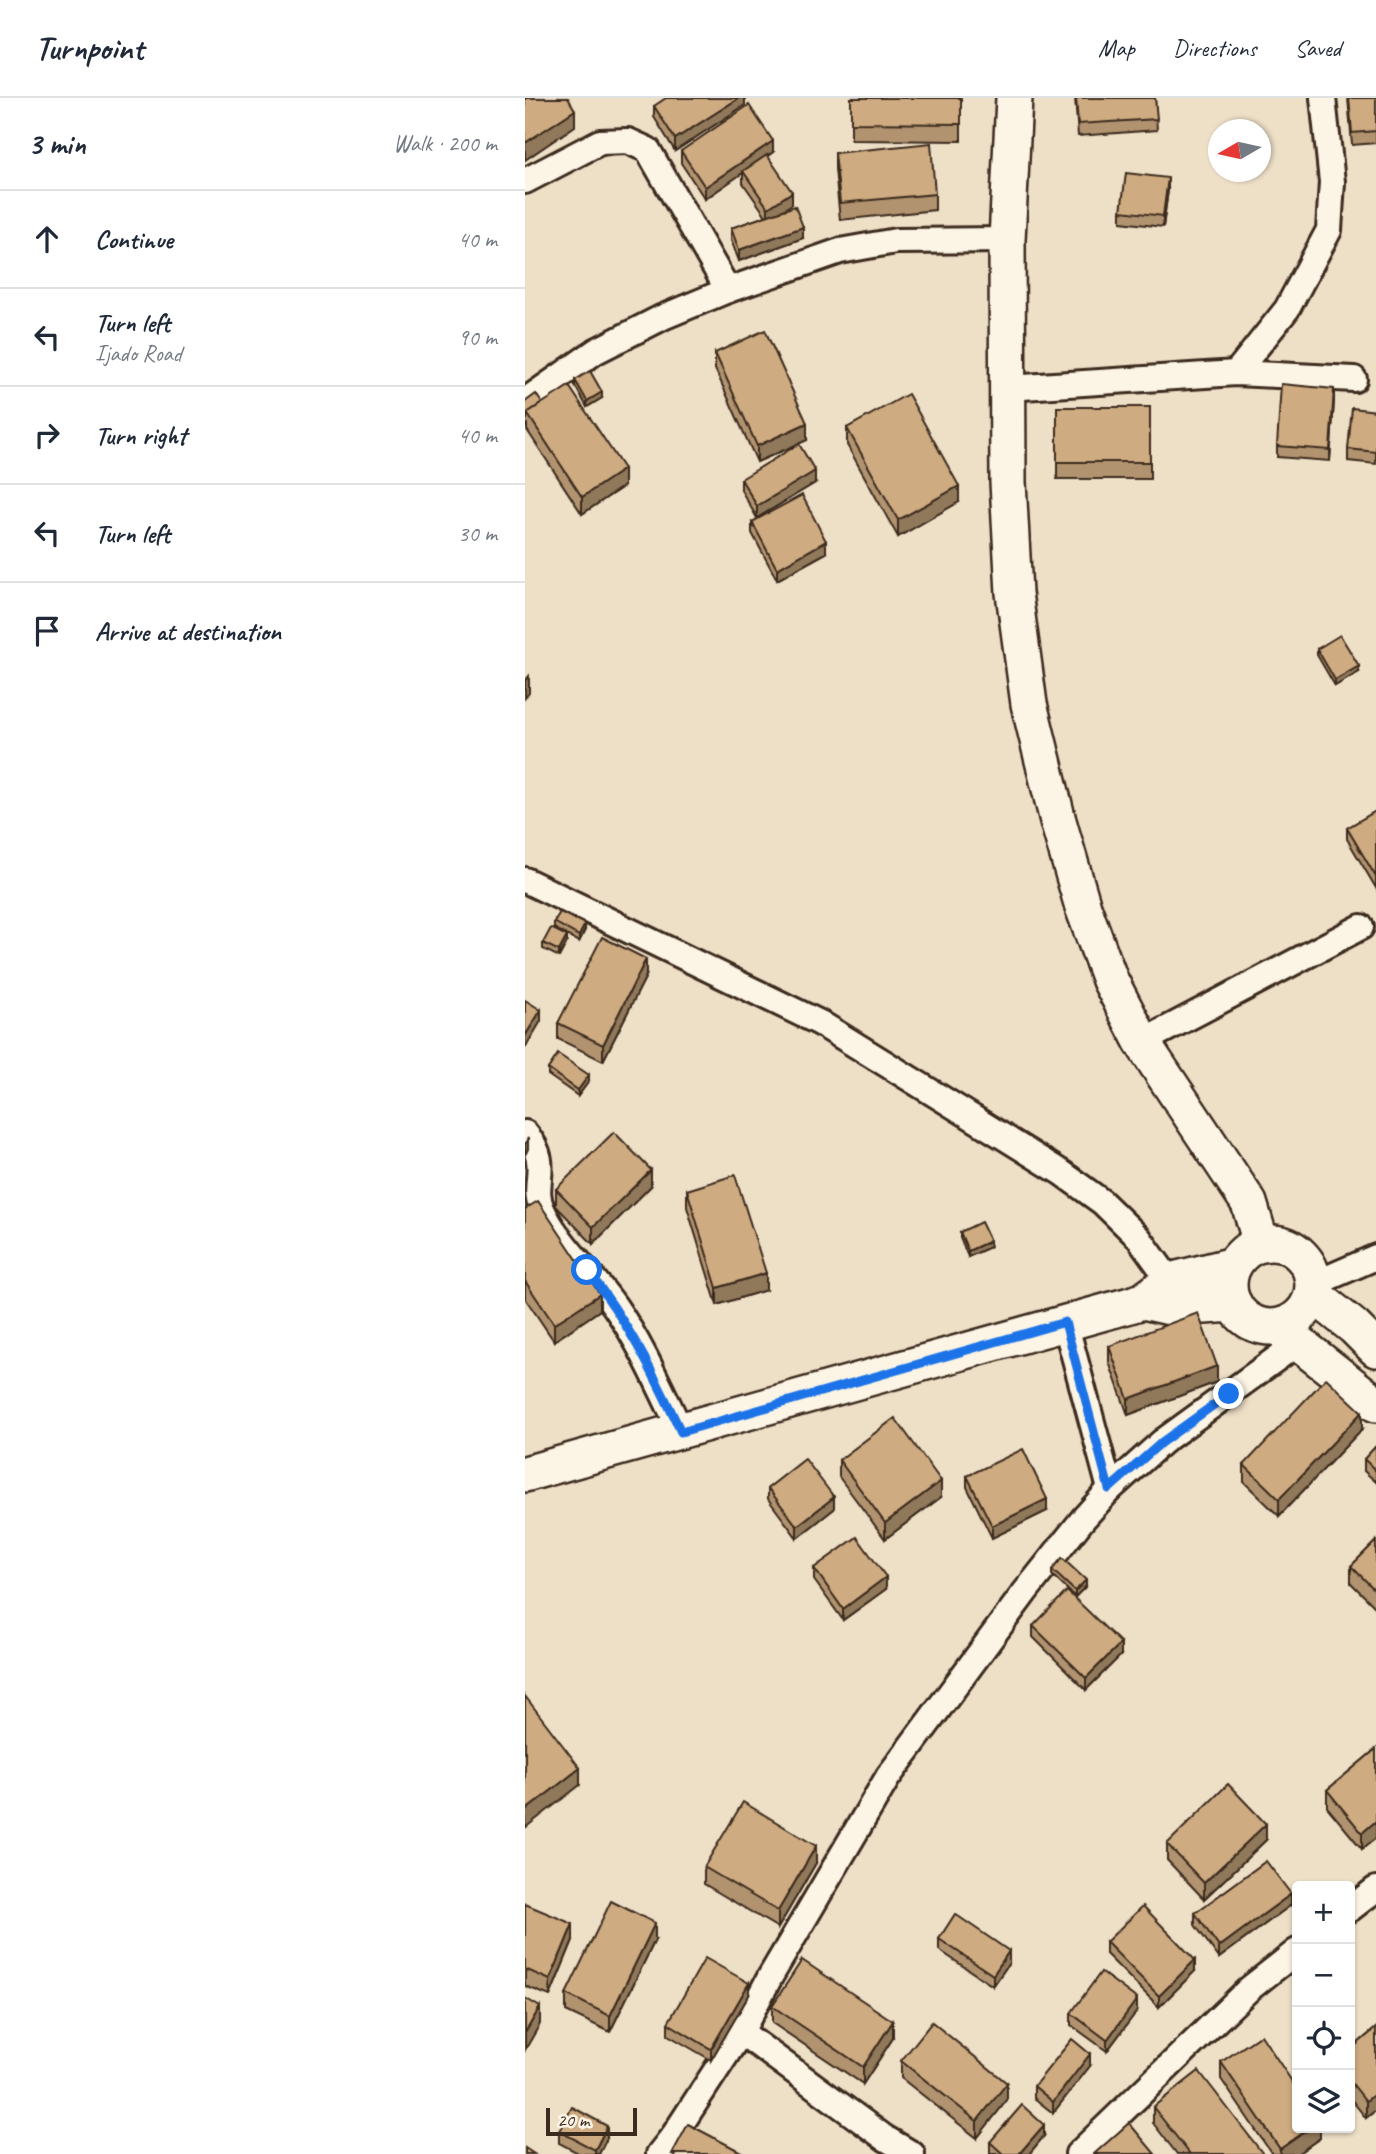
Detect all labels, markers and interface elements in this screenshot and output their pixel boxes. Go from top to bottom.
text: Turnpoint [35,27,143,69]
text: Map [1098,33,1135,63]
text: Directions [1173,33,1256,63]
text: Saved [1294,33,1341,63]
north arrow [1208,119,1271,182]
text: 3 min [28,125,85,163]
text: Walk · 200 m [393,129,497,158]
icon: ahead [28,220,66,258]
text: Continue [95,223,173,256]
text: 40 m [458,225,497,254]
text: Turn left [95,306,170,339]
icon: left [28,318,66,356]
text: 90 m [458,323,497,352]
text: Ijado Road [95,339,182,368]
icon: right [28,416,66,454]
text: Turn right [95,419,186,452]
text: 40 m [458,421,497,450]
icon: left [28,514,66,552]
text: Turn left [95,517,170,550]
text: 30 m [458,519,497,548]
icon: arrive [28,612,66,650]
text: Arrive at destination [95,615,281,648]
route start [571,1254,602,1285]
route end [1213,1378,1244,1409]
map controls [1292,1881,1355,2133]
button: + [1292,1881,1355,1944]
button: − [1292,1944,1355,2007]
button: locate [1292,2007,1355,2070]
button: layers [1292,2070,1355,2133]
scale bar [546,2105,637,2137]
text: 20 m [557,2108,589,2132]

